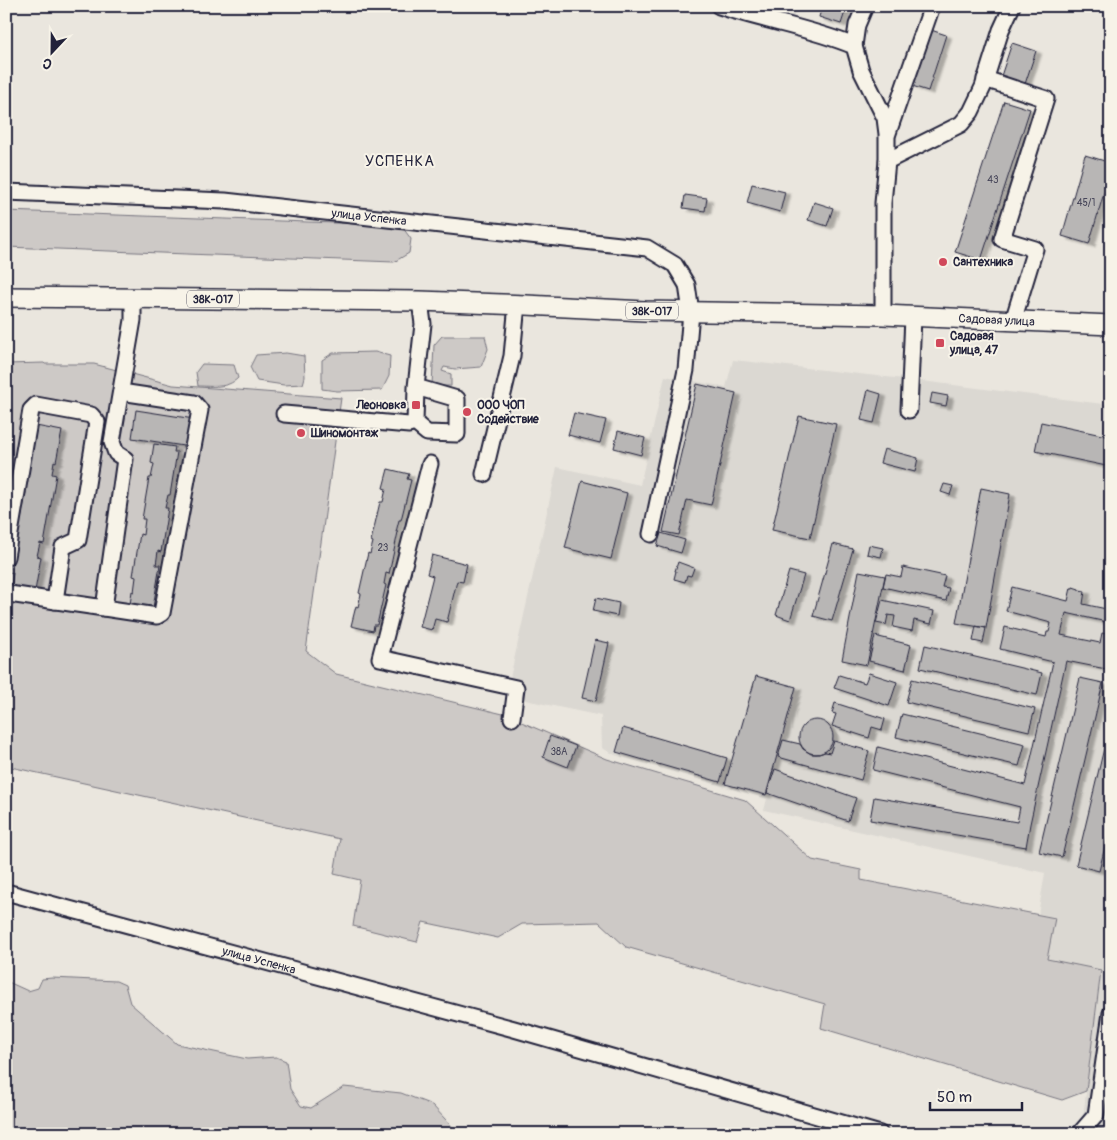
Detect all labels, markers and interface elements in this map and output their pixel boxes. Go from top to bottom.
north arrow [28,28,78,78]
text: С [40,54,55,73]
district label: УСПЕНКА [365,152,435,171]
house number: 43 [987,174,999,186]
house number: 45/1 [1077,197,1095,209]
street label: улица Успенка [330,205,408,229]
place label: Сантехника [953,255,1013,270]
marker: Сантехника [937,256,949,268]
road number: 38К-017 [187,290,239,308]
road number: 38К-017 [626,302,678,320]
street label: Садовая улица [958,311,1035,329]
place label: Садовая улица, 47 [949,329,999,358]
marker: Садовая улица, 47 [934,337,946,349]
place label: Леоновка [355,398,406,413]
place label: ООО ЧОП Содействие [477,398,540,427]
marker: Леоновка [410,399,422,411]
marker: ООО ЧОП Содействие [461,406,473,418]
place label: Шиномонтаж [310,426,379,441]
marker: Шиномонтаж [295,427,307,439]
house number: 23 [378,542,389,554]
house number: 38А [550,746,568,758]
street label: улица Успенка [220,943,298,977]
scale bar [930,1080,1022,1112]
text: 50 m [937,1088,972,1107]

